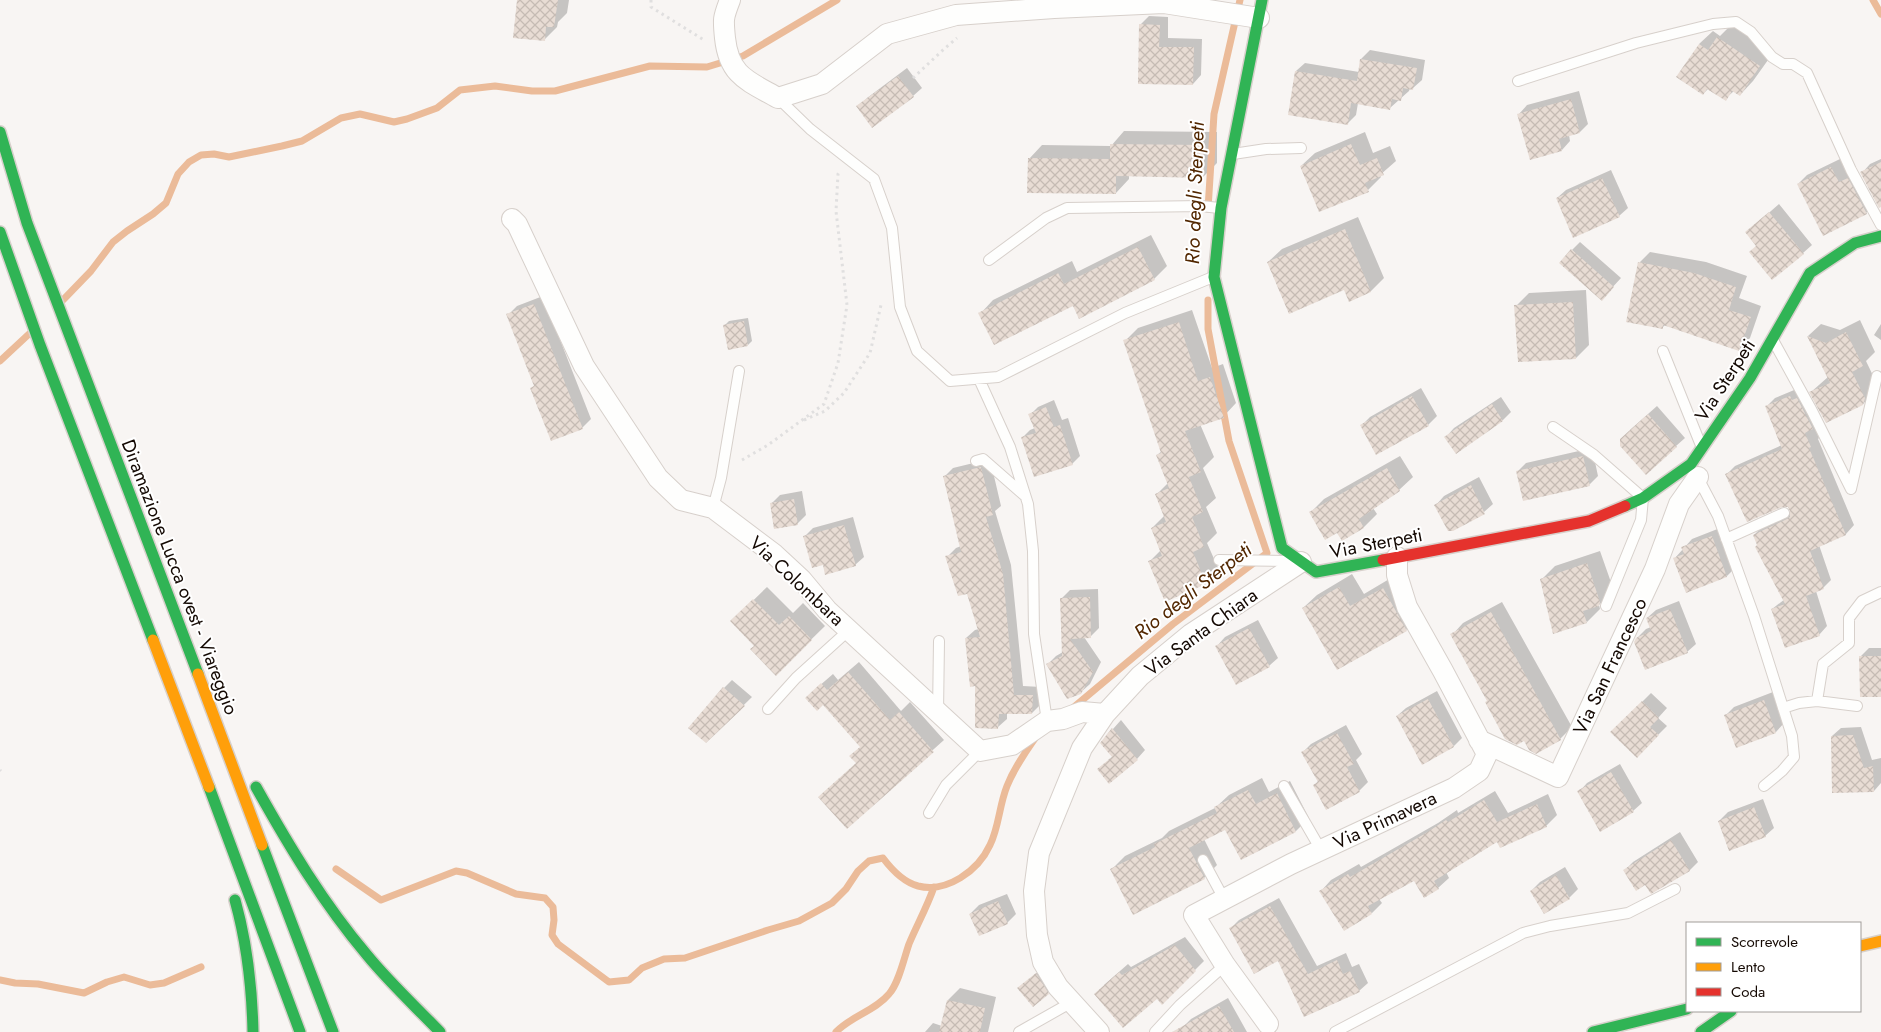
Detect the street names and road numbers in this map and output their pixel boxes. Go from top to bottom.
street label: Via Sterpeti [1688,333,1762,427]
street label: Diramazione Lucca ovest - Viareggio [115,435,245,719]
street label: Via Sterpeti [1327,521,1425,565]
street label: Via Colombara [744,530,850,632]
street label: Via Santa Chiara [1139,582,1263,682]
street label: Via San Francesco [1566,593,1654,739]
street label: Via Primavera [1329,784,1441,856]

